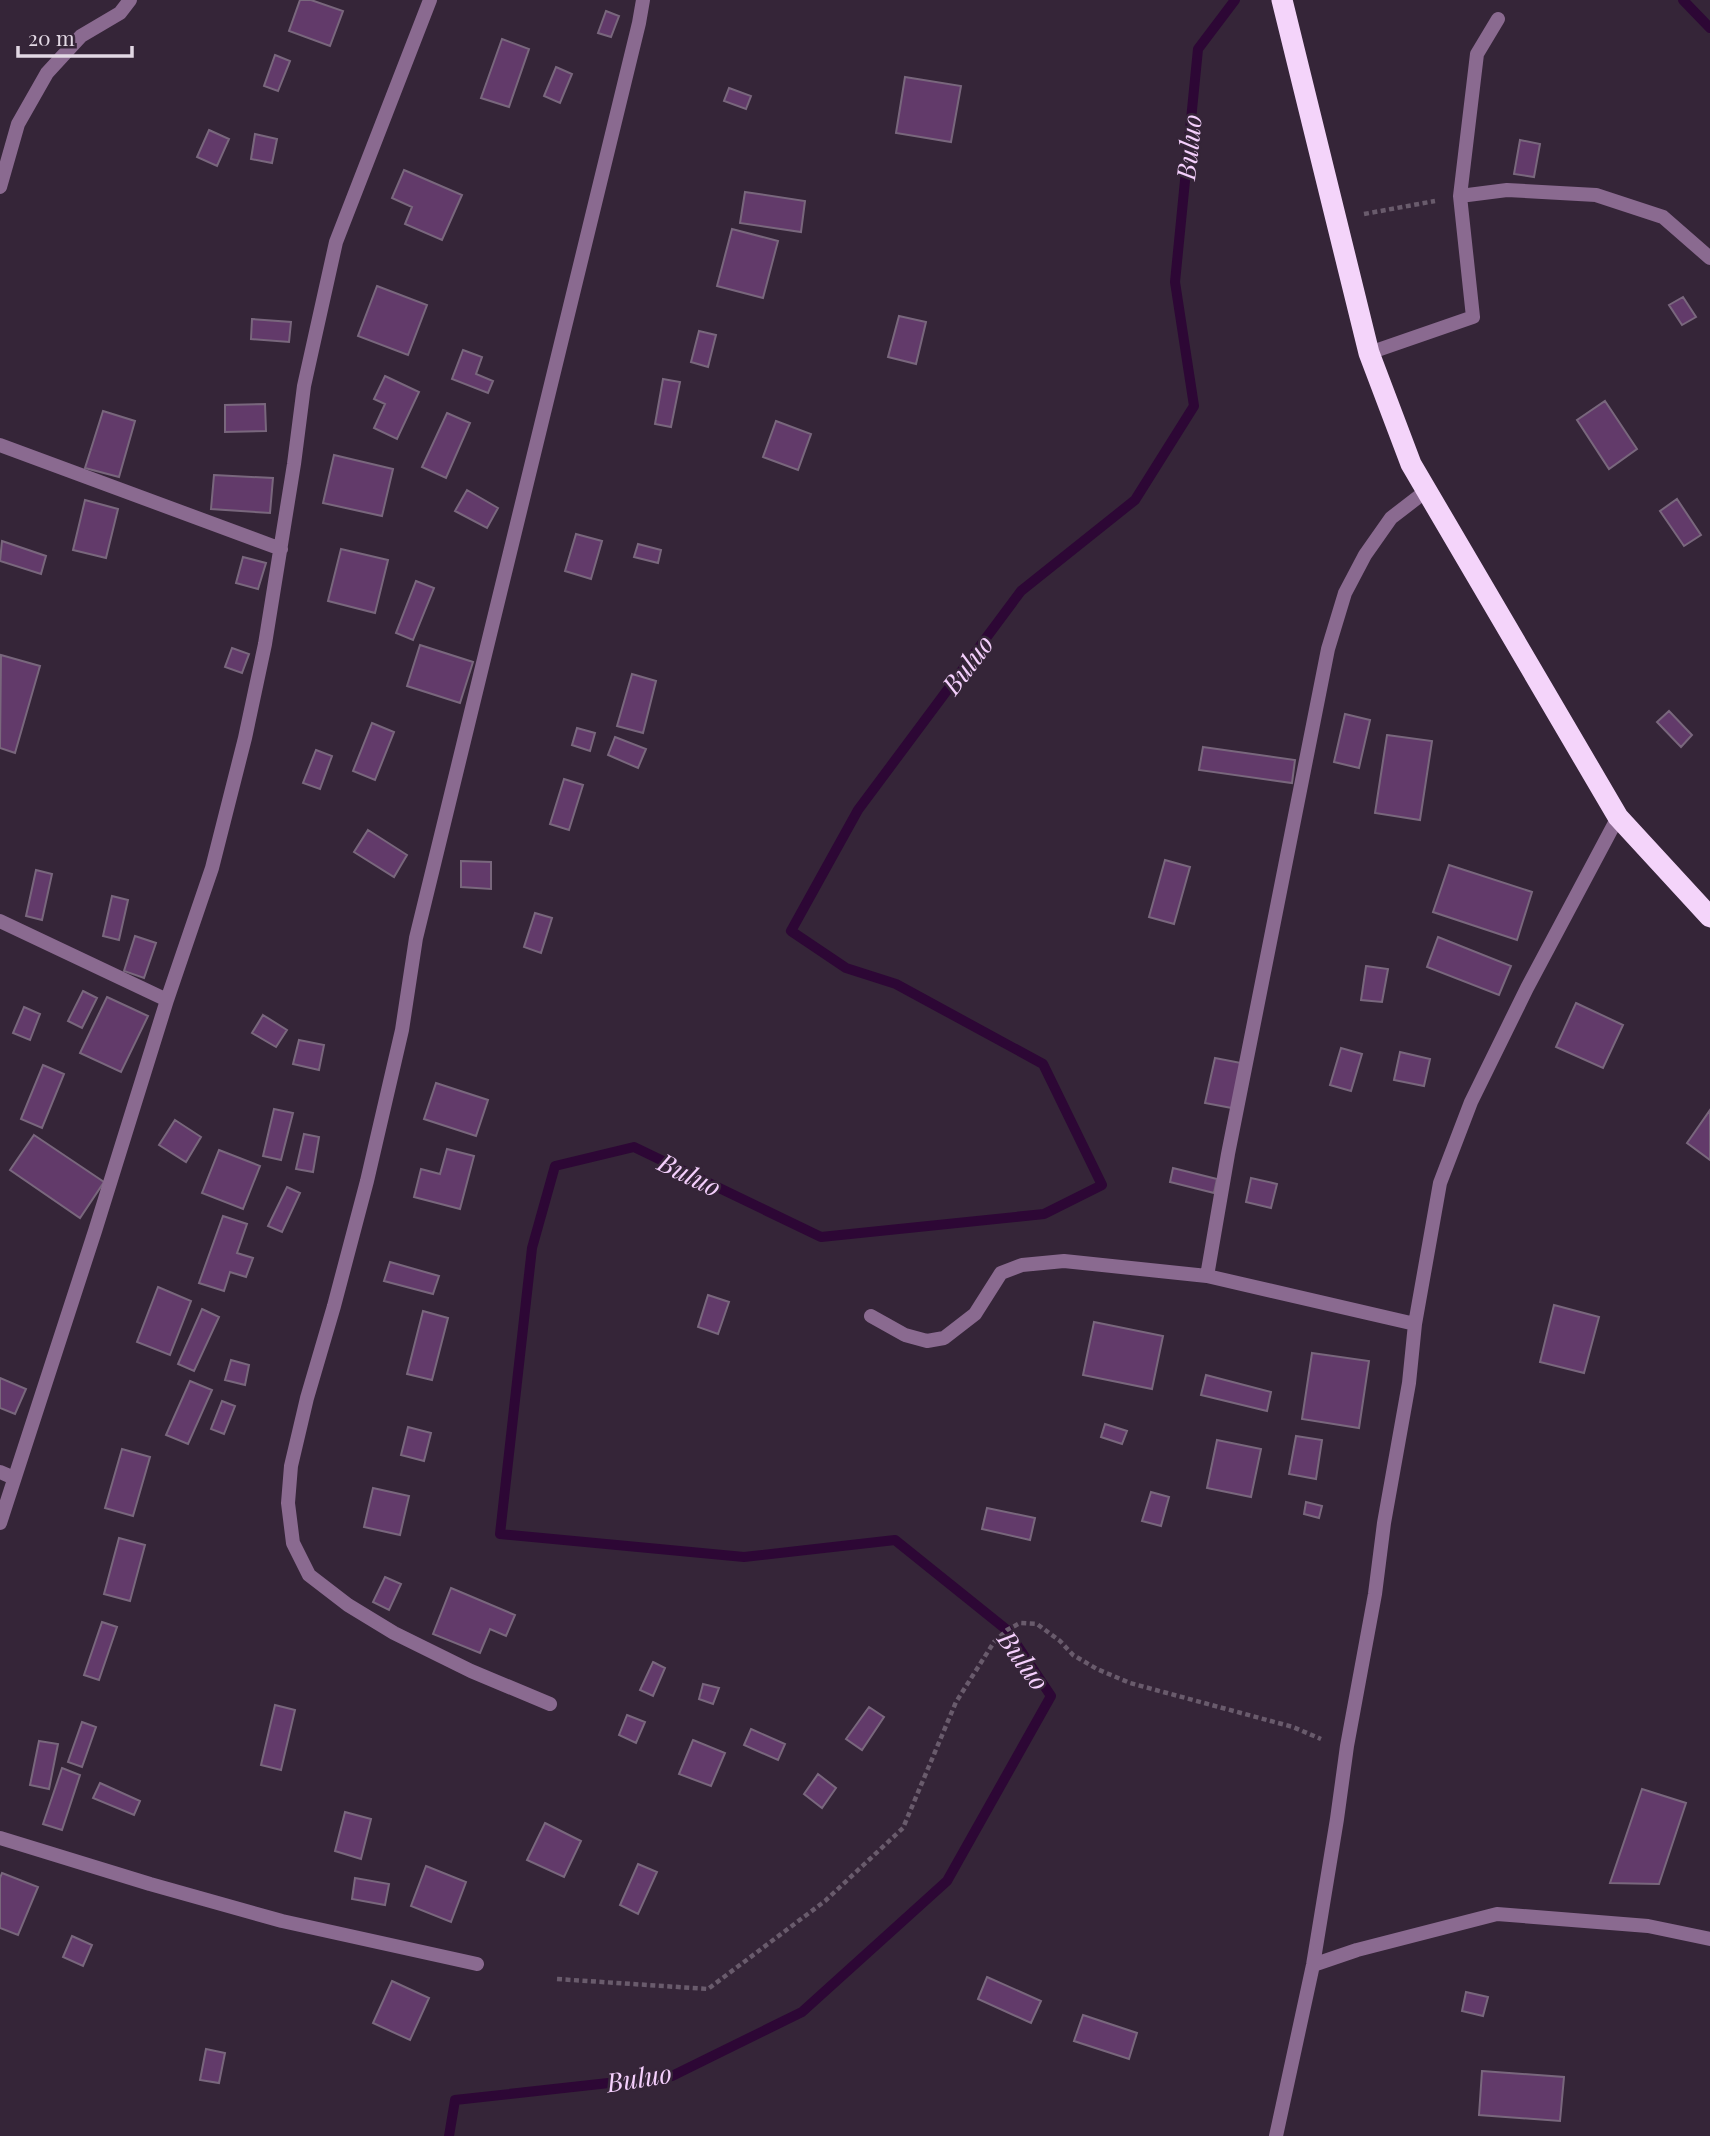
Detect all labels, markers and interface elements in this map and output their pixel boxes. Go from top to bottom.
scale bar [18,14,131,58]
text: 20 m [28,23,75,51]
water label: Buluo [1167,112,1209,183]
water label: Buluo [933,627,1001,702]
water label: Buluo [652,1143,727,1204]
water label: Buluo [990,1622,1057,1697]
water label: Buluo [603,2055,674,2100]

